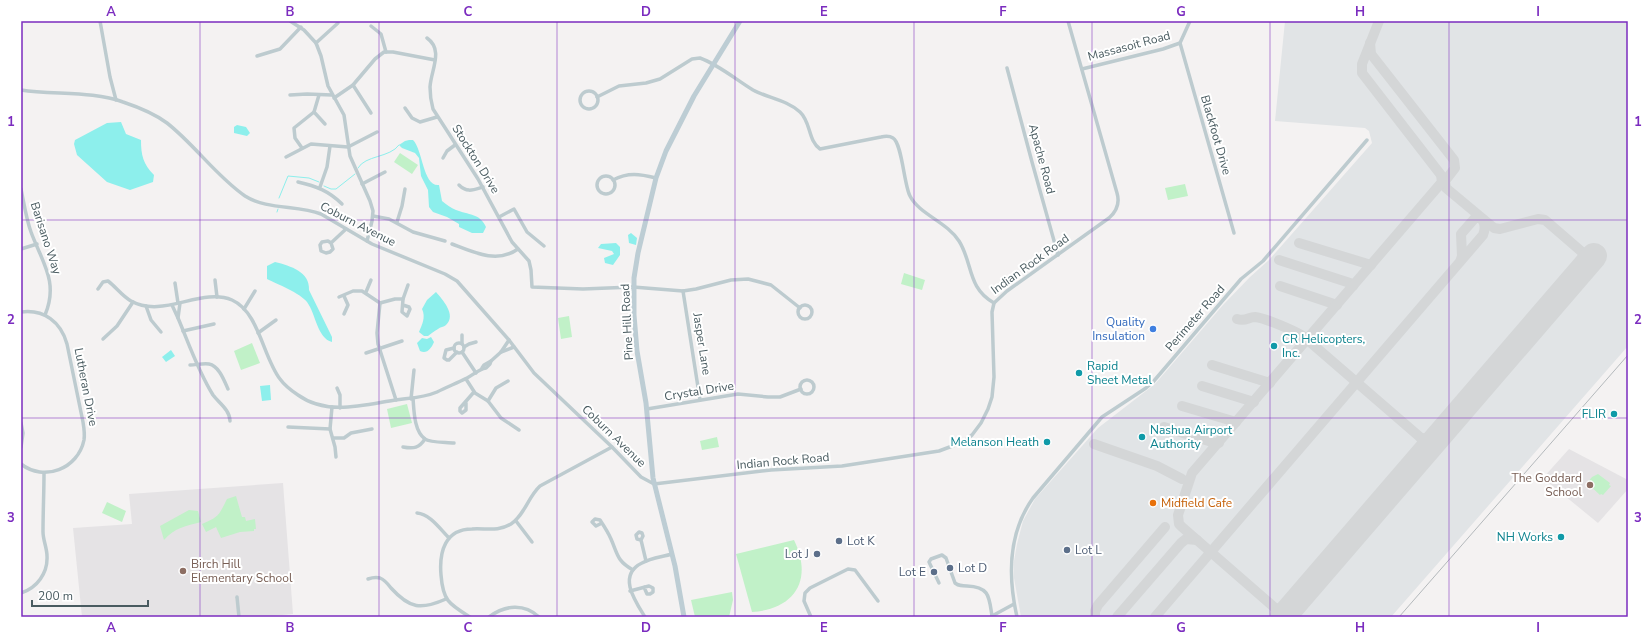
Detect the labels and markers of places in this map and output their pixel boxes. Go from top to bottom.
place label: Quality Insulation [1092,314,1146,344]
marker: Quality Insulation [1148,324,1158,334]
place label: CR Helicopters, Inc. [1282,331,1365,361]
marker: CR Helicopters, Inc. [1269,341,1279,351]
place label: Rapid Sheet Metal [1087,358,1152,388]
marker: Rapid Sheet Metal [1074,368,1084,378]
place label: FLIR [1582,406,1606,422]
marker: FLIR [1609,409,1619,419]
place label: Nashua Airport Authority [1150,422,1233,452]
marker: Nashua Airport Authority [1137,432,1147,442]
place label: Melanson Heath [950,434,1039,450]
marker: Melanson Heath [1042,437,1052,447]
place label: The Goddard School [1512,470,1582,500]
marker: The Goddard School [1585,480,1595,490]
place label: Midfield Cafe [1161,495,1232,511]
marker: Midfield Cafe [1148,498,1158,508]
place label: NH Works [1497,529,1553,545]
marker: NH Works [1556,532,1566,542]
place label: Lot K [847,533,875,549]
marker: Lot K [834,536,844,546]
place label: Lot L [1075,542,1102,558]
marker: Lot L [1062,545,1072,555]
place label: Lot J [785,546,809,562]
marker: Lot J [812,549,822,559]
place label: Birch Hill Elementary School [191,556,293,586]
place label: Lot D [958,560,987,576]
marker: Lot D [945,563,955,573]
place label: Lot E [899,564,926,580]
marker: Birch Hill Elementary School [178,566,188,576]
marker: Lot E [929,567,939,577]

